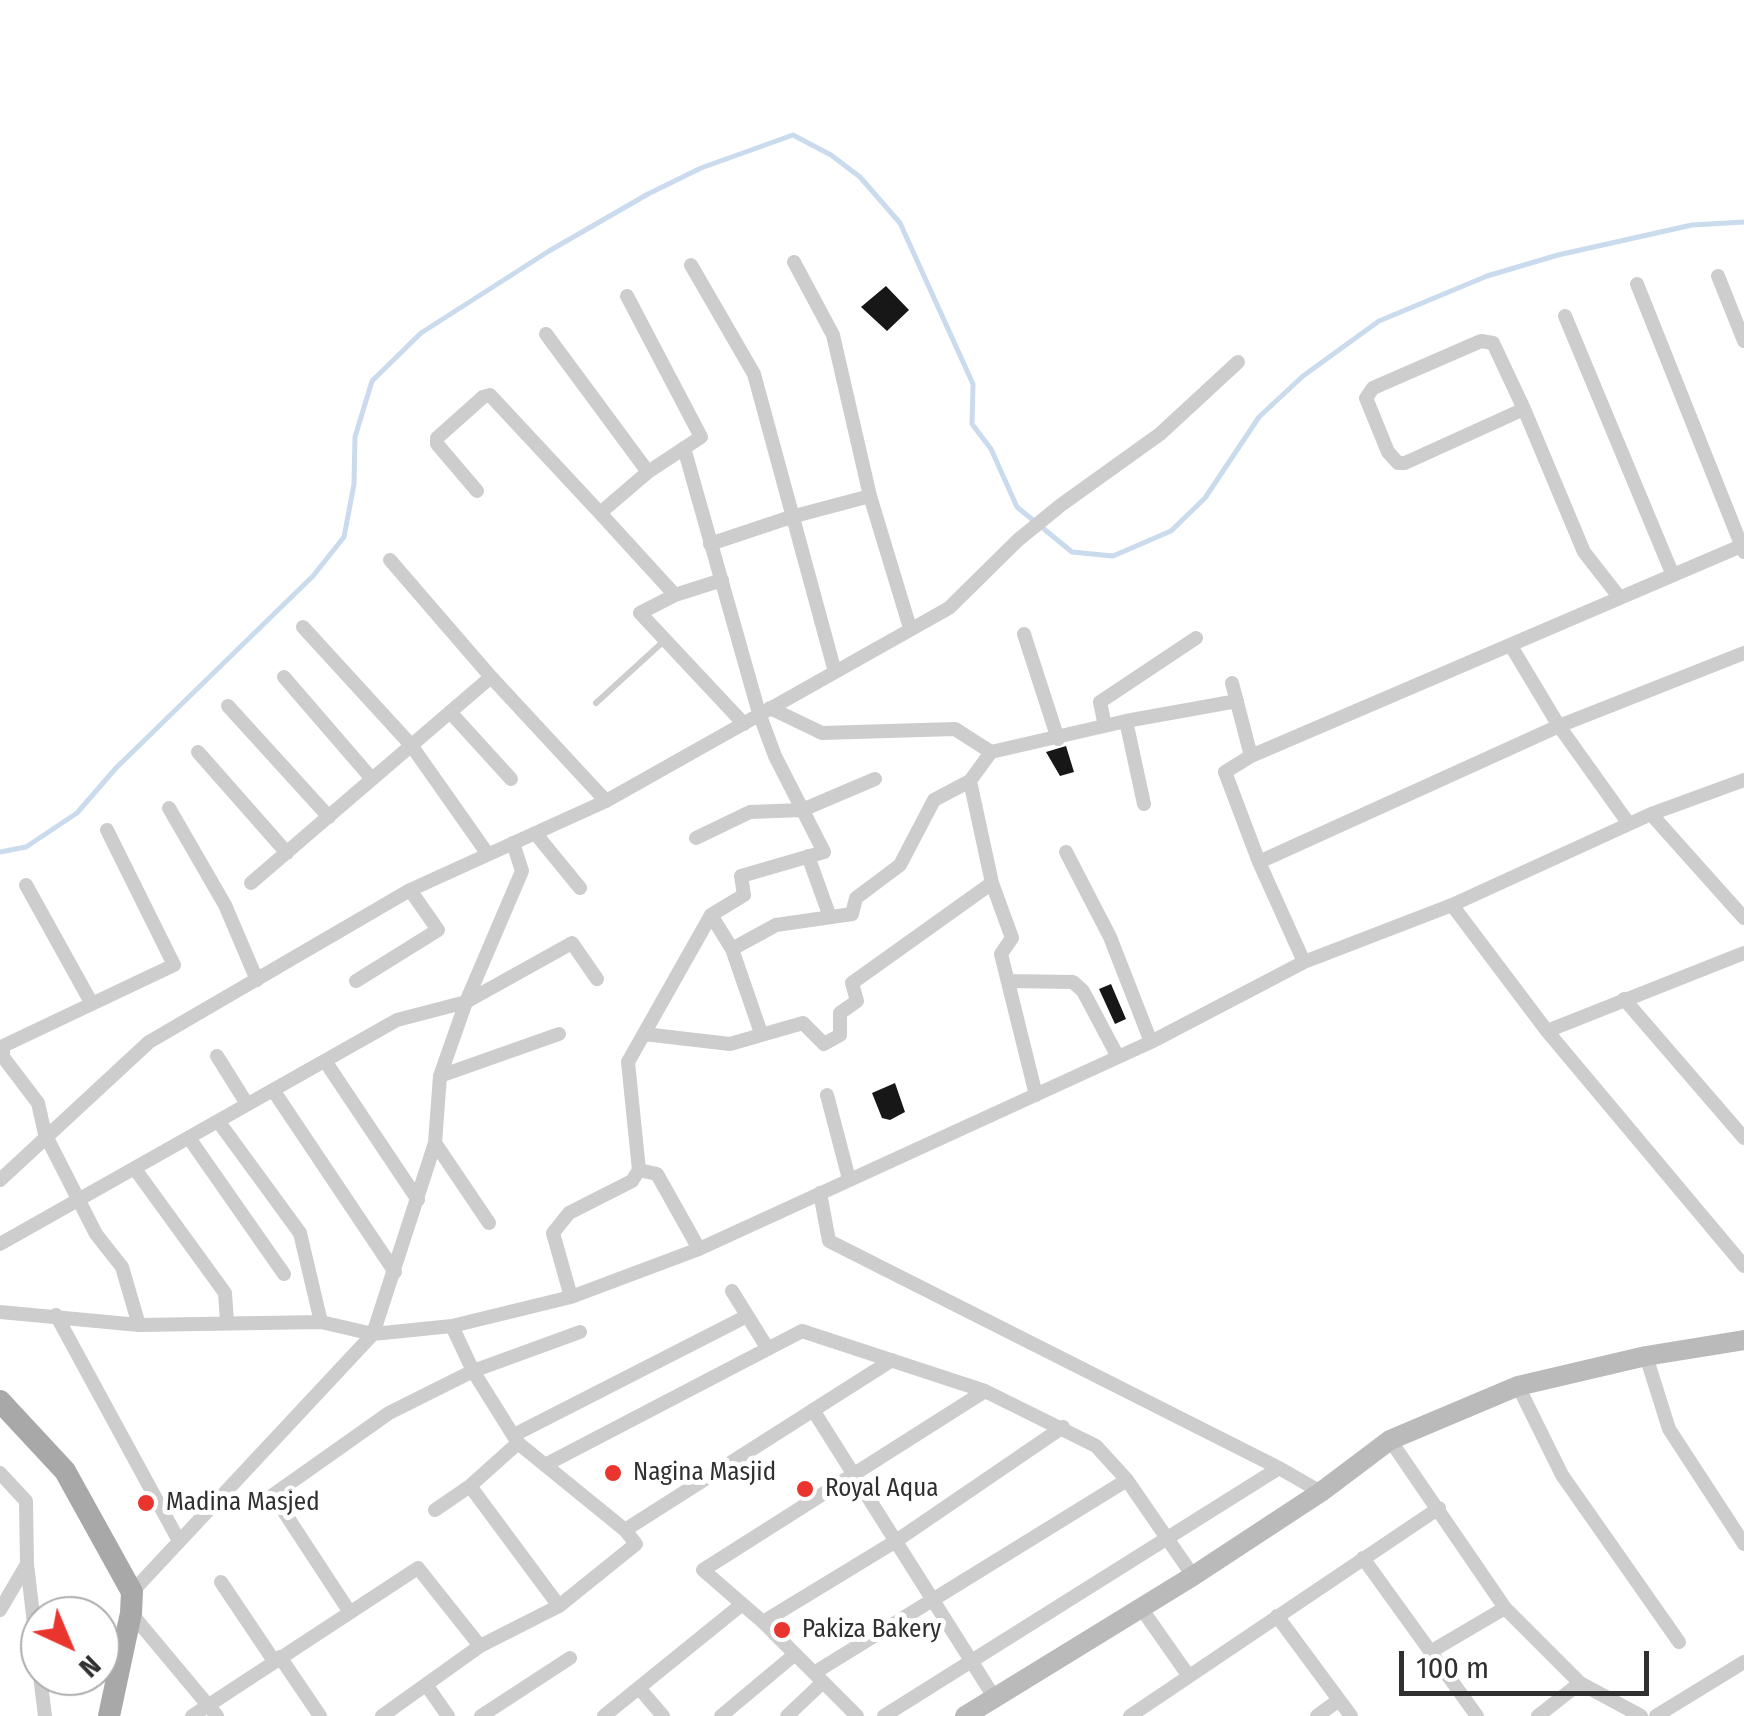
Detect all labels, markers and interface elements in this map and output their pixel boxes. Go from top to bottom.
place label: Nagina Masjid [633,1458,776,1488]
marker: Nagina Masjid [602,1462,624,1484]
place label: Royal Aqua [825,1474,938,1504]
marker: Royal Aqua [794,1478,816,1500]
place label: Madina Masjed [166,1488,320,1518]
marker: Madina Masjed [135,1492,157,1514]
north arrow [20,1596,120,1696]
place label: Pakiza Bakery [802,1615,941,1645]
marker: Pakiza Bakery [771,1619,793,1641]
scale bar [1404,1631,1654,1693]
text: N [72,1649,107,1684]
text: 100 m [1416,1650,1489,1686]

